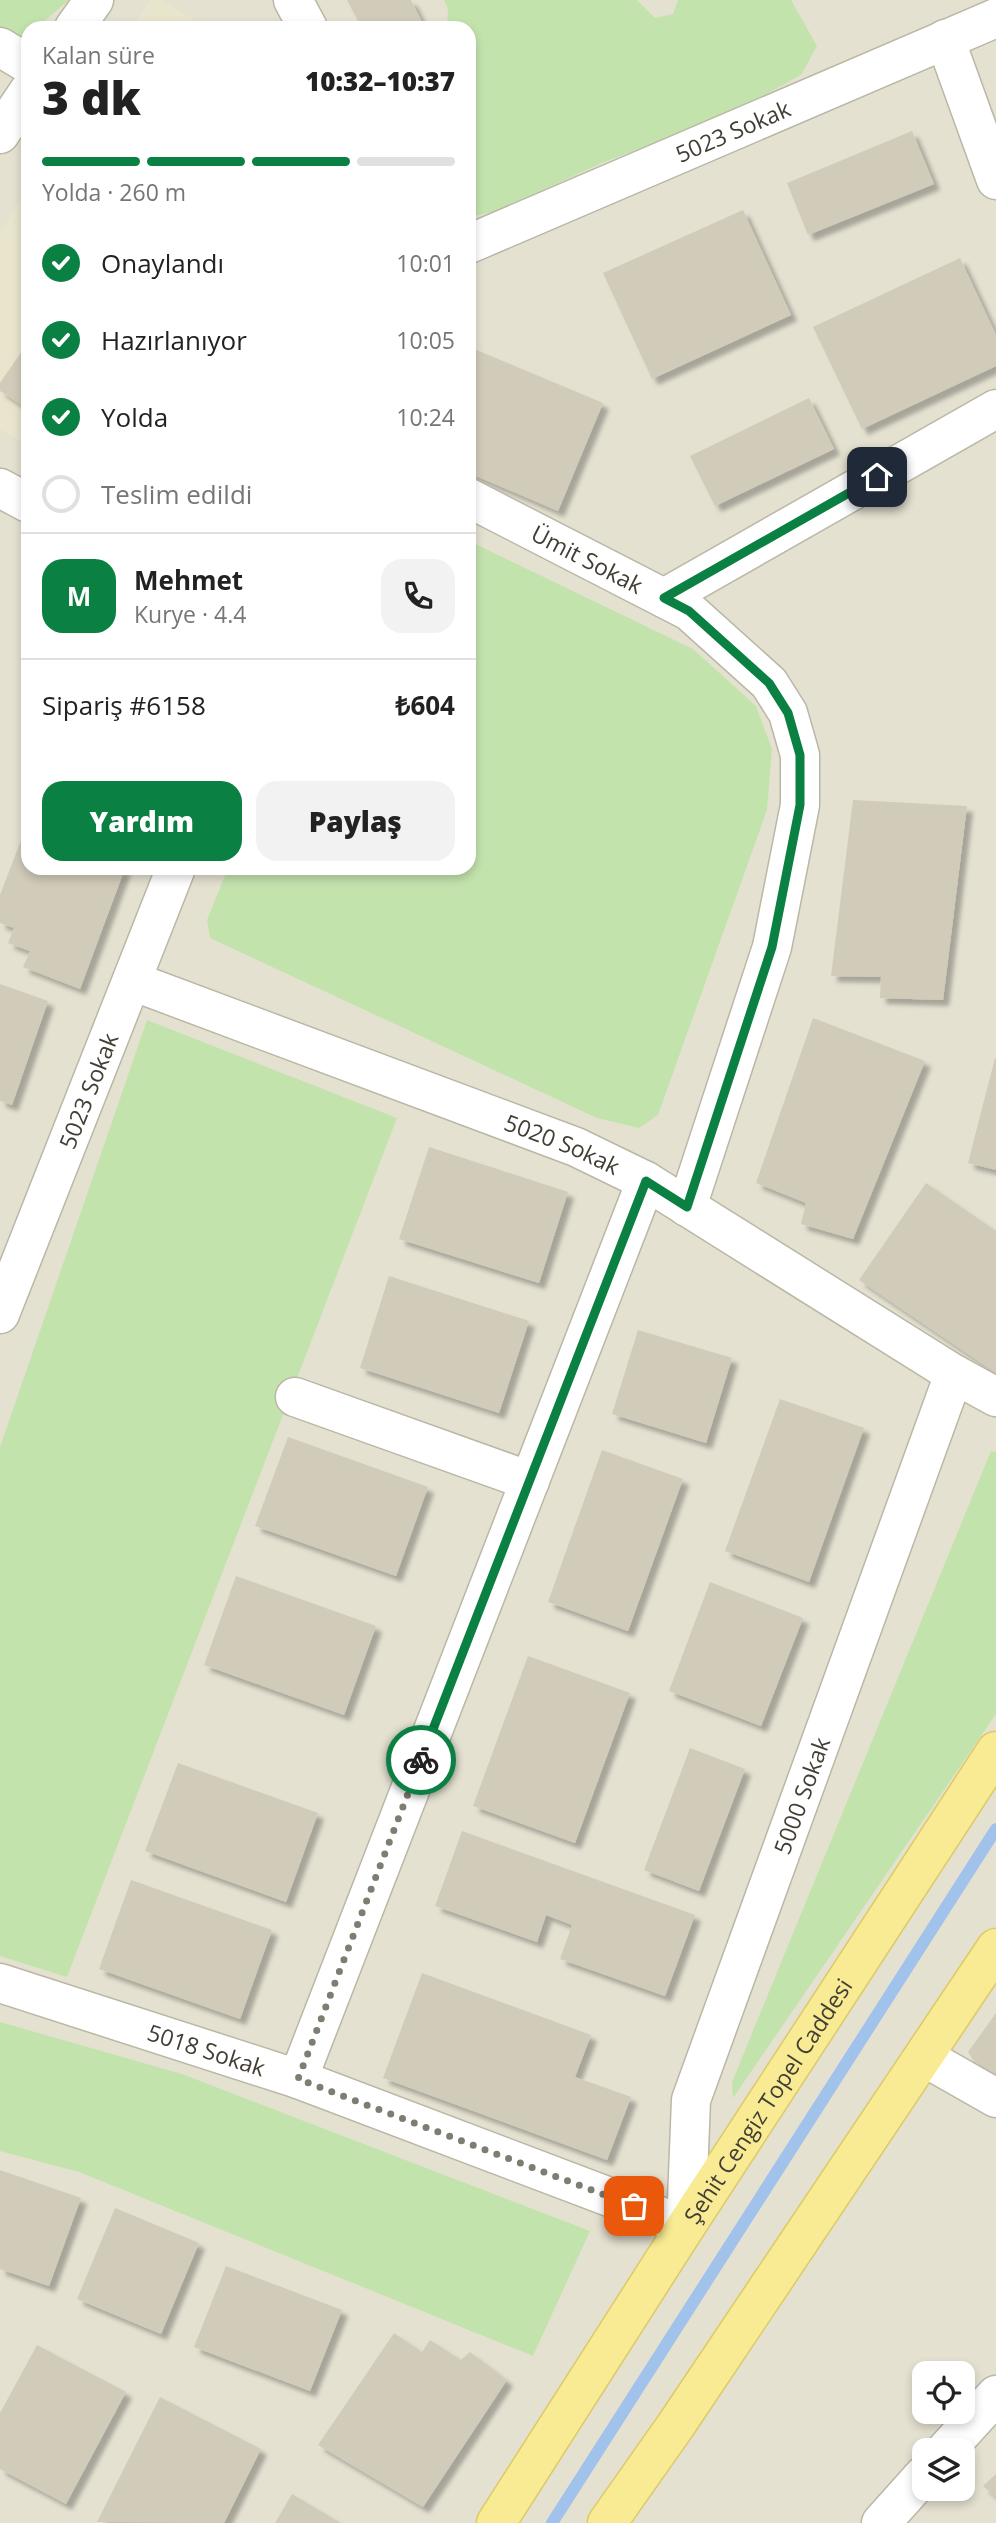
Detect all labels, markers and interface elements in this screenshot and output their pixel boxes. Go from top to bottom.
text: Kalan süre [42,39,155,71]
text: 10:32–10:37 [305,63,455,99]
text: 3 dk [42,66,141,128]
street label: 5023 Sokak [670,92,795,170]
text: Yolda · 260 m [42,176,186,208]
icon: check [42,244,80,282]
text: Onaylandı [101,245,224,281]
text: 10:01 [396,247,455,279]
icon: check [42,321,80,359]
text: Hazırlanıyor [101,322,247,358]
text: 10:05 [396,324,455,356]
icon: check [42,398,80,436]
text: Yolda [101,399,168,435]
text: 10:24 [396,401,455,433]
pin [847,447,907,507]
icon: home [858,458,896,496]
text: Teslim edildi [101,476,252,512]
street label: Ümit Sokak [526,517,649,601]
button: phone [381,559,455,633]
text: Mehmet [134,562,243,598]
text: M [67,578,91,614]
text: Kurye · 4.4 [134,598,246,630]
text: Sipariş #6158 [42,687,206,723]
text: ₺604 [396,687,455,723]
button: Yardım [42,781,242,861]
button: Paylaş [256,781,455,861]
street label: 5023 Sokak [51,1028,125,1153]
street label: 5020 Sokak [500,1106,625,1182]
courier [386,1725,456,1795]
street label: 5000 Sokak [765,1733,837,1858]
icon: bike [402,1741,440,1779]
street label: Şehit Cengiz Topel Caddesi [676,1972,859,2230]
street label: 5018 Sokak [144,2016,270,2083]
pin [604,2176,664,2236]
icon: bag [615,2187,653,2225]
map controls [912,2361,975,2501]
button: locate [912,2361,975,2424]
button: layers [912,2438,975,2501]

